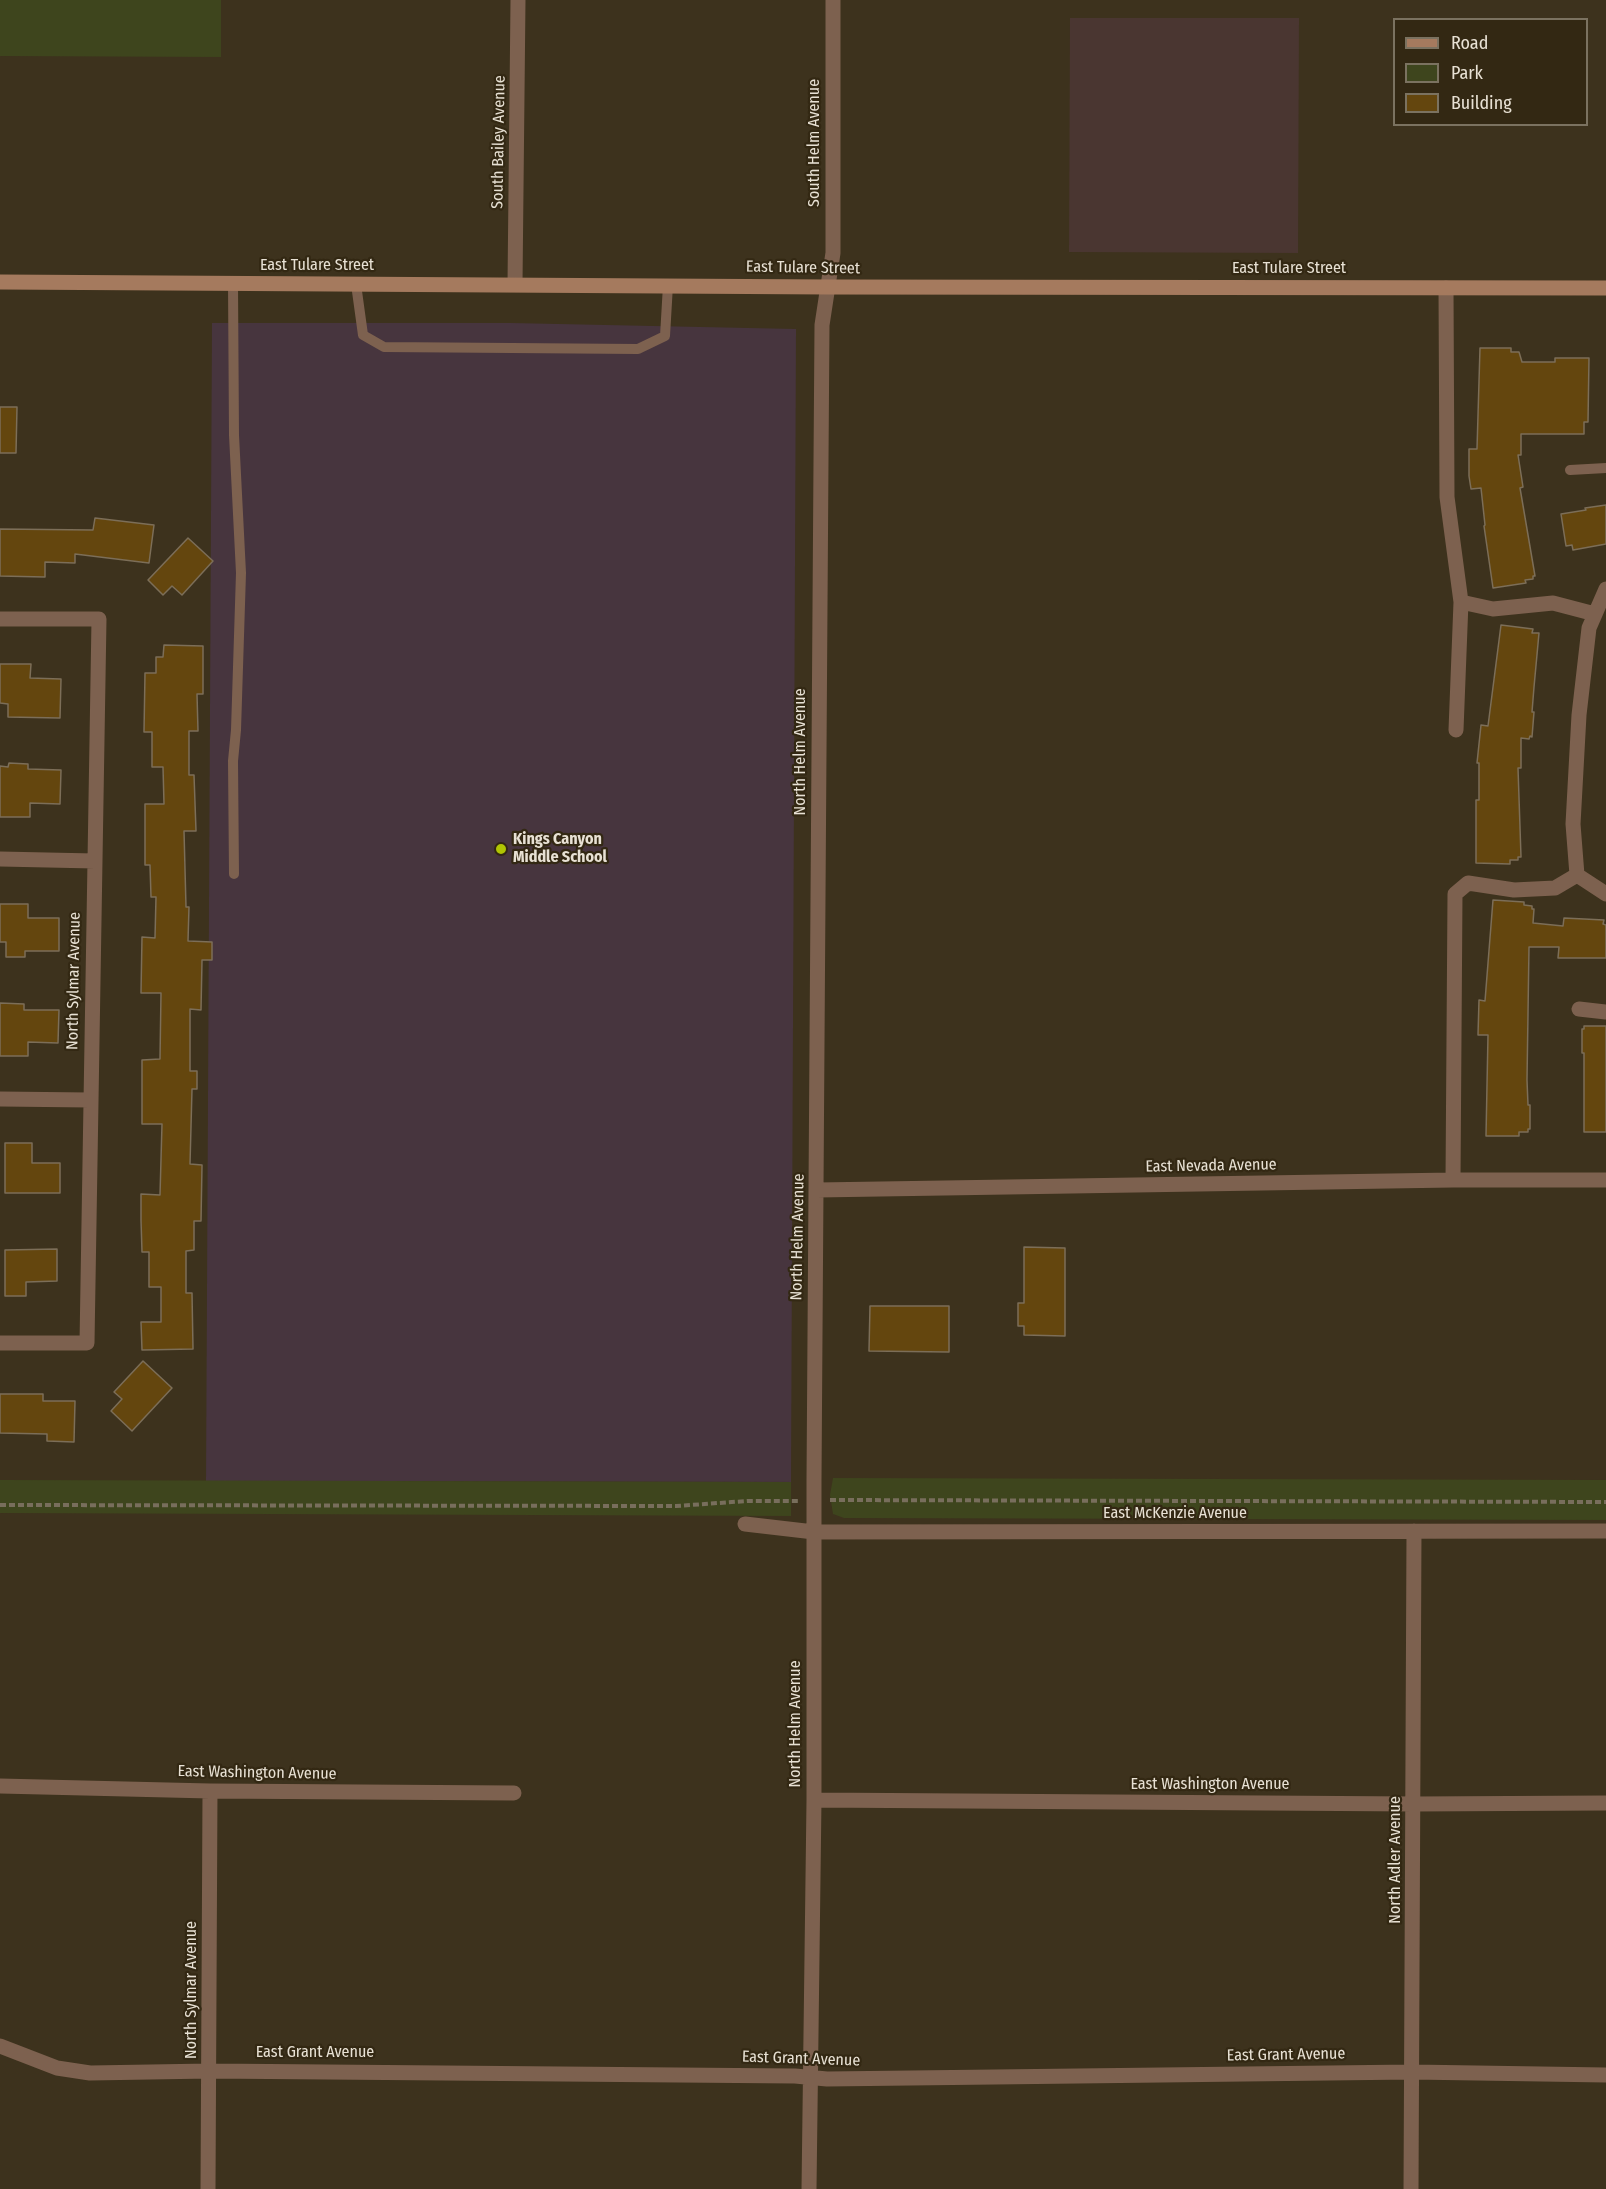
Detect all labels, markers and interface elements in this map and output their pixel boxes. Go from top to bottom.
legend [1393,18,1588,126]
text: Road [1451,32,1488,54]
text: Park [1451,62,1483,84]
street label: South Bailey Avenue [488,75,510,209]
street label: South Helm Avenue [805,79,825,207]
text: Building [1451,92,1512,114]
street label: East Tulare Street [260,256,374,276]
street label: East Tulare Street [746,257,860,279]
street label: East Tulare Street [1232,259,1346,279]
street label: North Helm Avenue [791,688,811,816]
place label: Kings Canyon Middle School [513,830,607,868]
marker: Kings Canyon Middle School [494,842,508,856]
street label: North Sylmar Avenue [63,912,85,1050]
street label: East Nevada Avenue [1145,1155,1277,1177]
street label: North Helm Avenue [787,1173,809,1301]
street label: East McKenzie Avenue [1103,1504,1247,1524]
street label: North Helm Avenue [786,1660,806,1788]
street label: East Washington Avenue [177,1762,337,1784]
street label: East Washington Avenue [1130,1775,1290,1795]
street label: North Adler Avenue [1386,1796,1406,1924]
street label: North Sylmar Avenue [182,1921,202,2059]
street label: East Grant Avenue [256,2043,374,2063]
street label: East Grant Avenue [1227,2044,1345,2066]
street label: East Grant Avenue [741,2047,861,2071]

